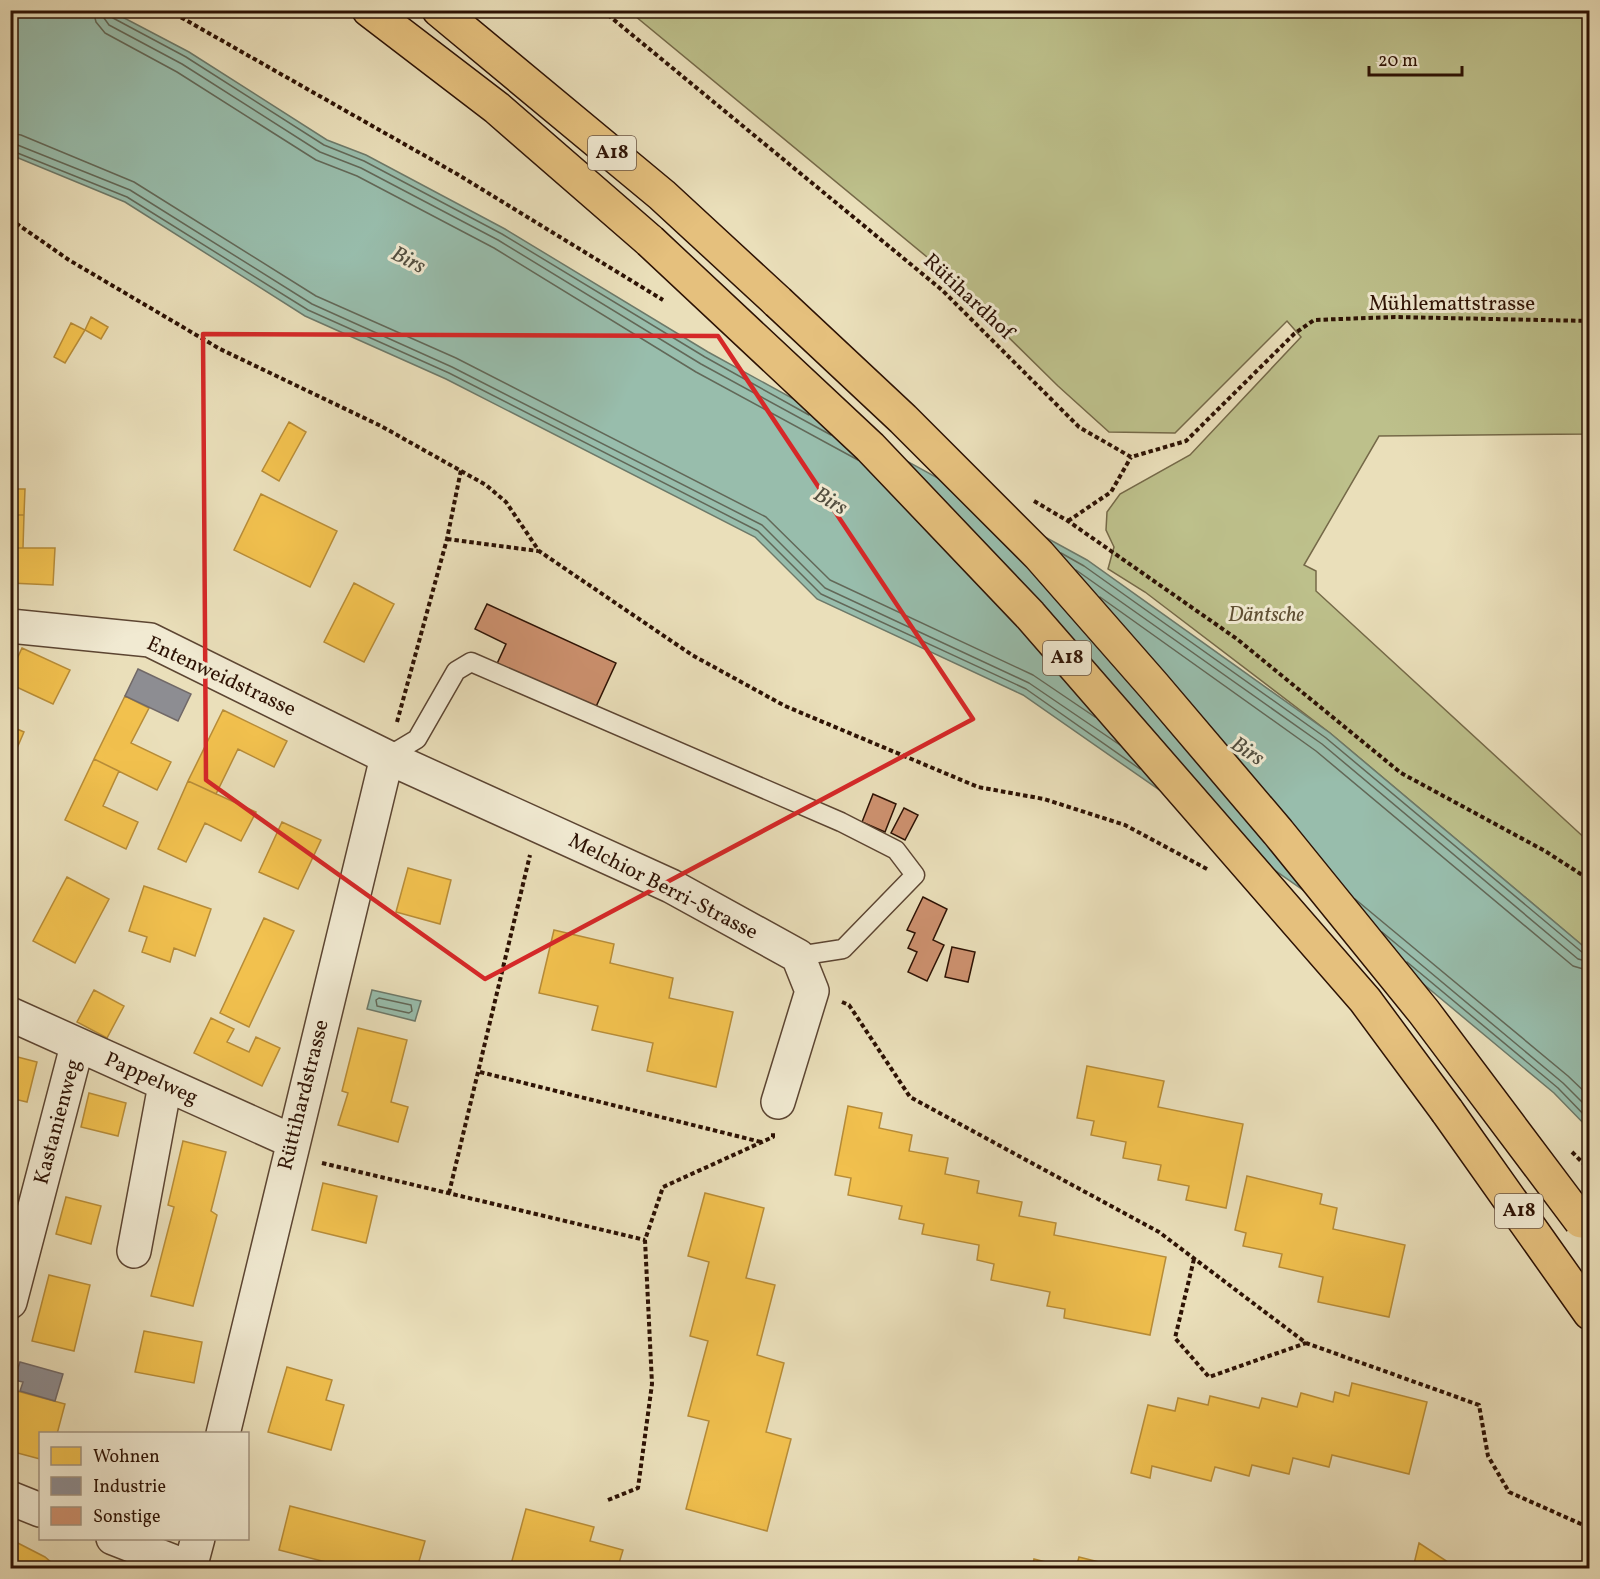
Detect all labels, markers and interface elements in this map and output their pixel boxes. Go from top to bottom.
scale bar [1369,39,1462,77]
text: 20 m [1378,49,1418,74]
road number: A18 [588,136,636,170]
water label: Birs [386,239,430,283]
street label: Rütihardhof [916,247,1021,348]
street label: Mühlemattstrasse [1369,290,1535,319]
water label: Birs [807,480,853,524]
park label: Däntsche [1228,601,1304,630]
street label: Entenweidstrasse [142,630,300,724]
road number: A18 [1043,641,1091,675]
water label: Birs [1224,730,1270,774]
street label: Melchior Berri-Strasse [563,827,763,947]
street label: Rüttihardstrasse [271,1017,337,1173]
street label: Pappelweg [100,1045,202,1113]
street label: Kastanienweg [27,1056,89,1188]
road number: A18 [1495,1194,1543,1228]
legend [39,1432,249,1540]
text: Wohnen [93,1445,160,1470]
text: Industrie [93,1475,166,1500]
text: Sonstige [93,1505,160,1530]

